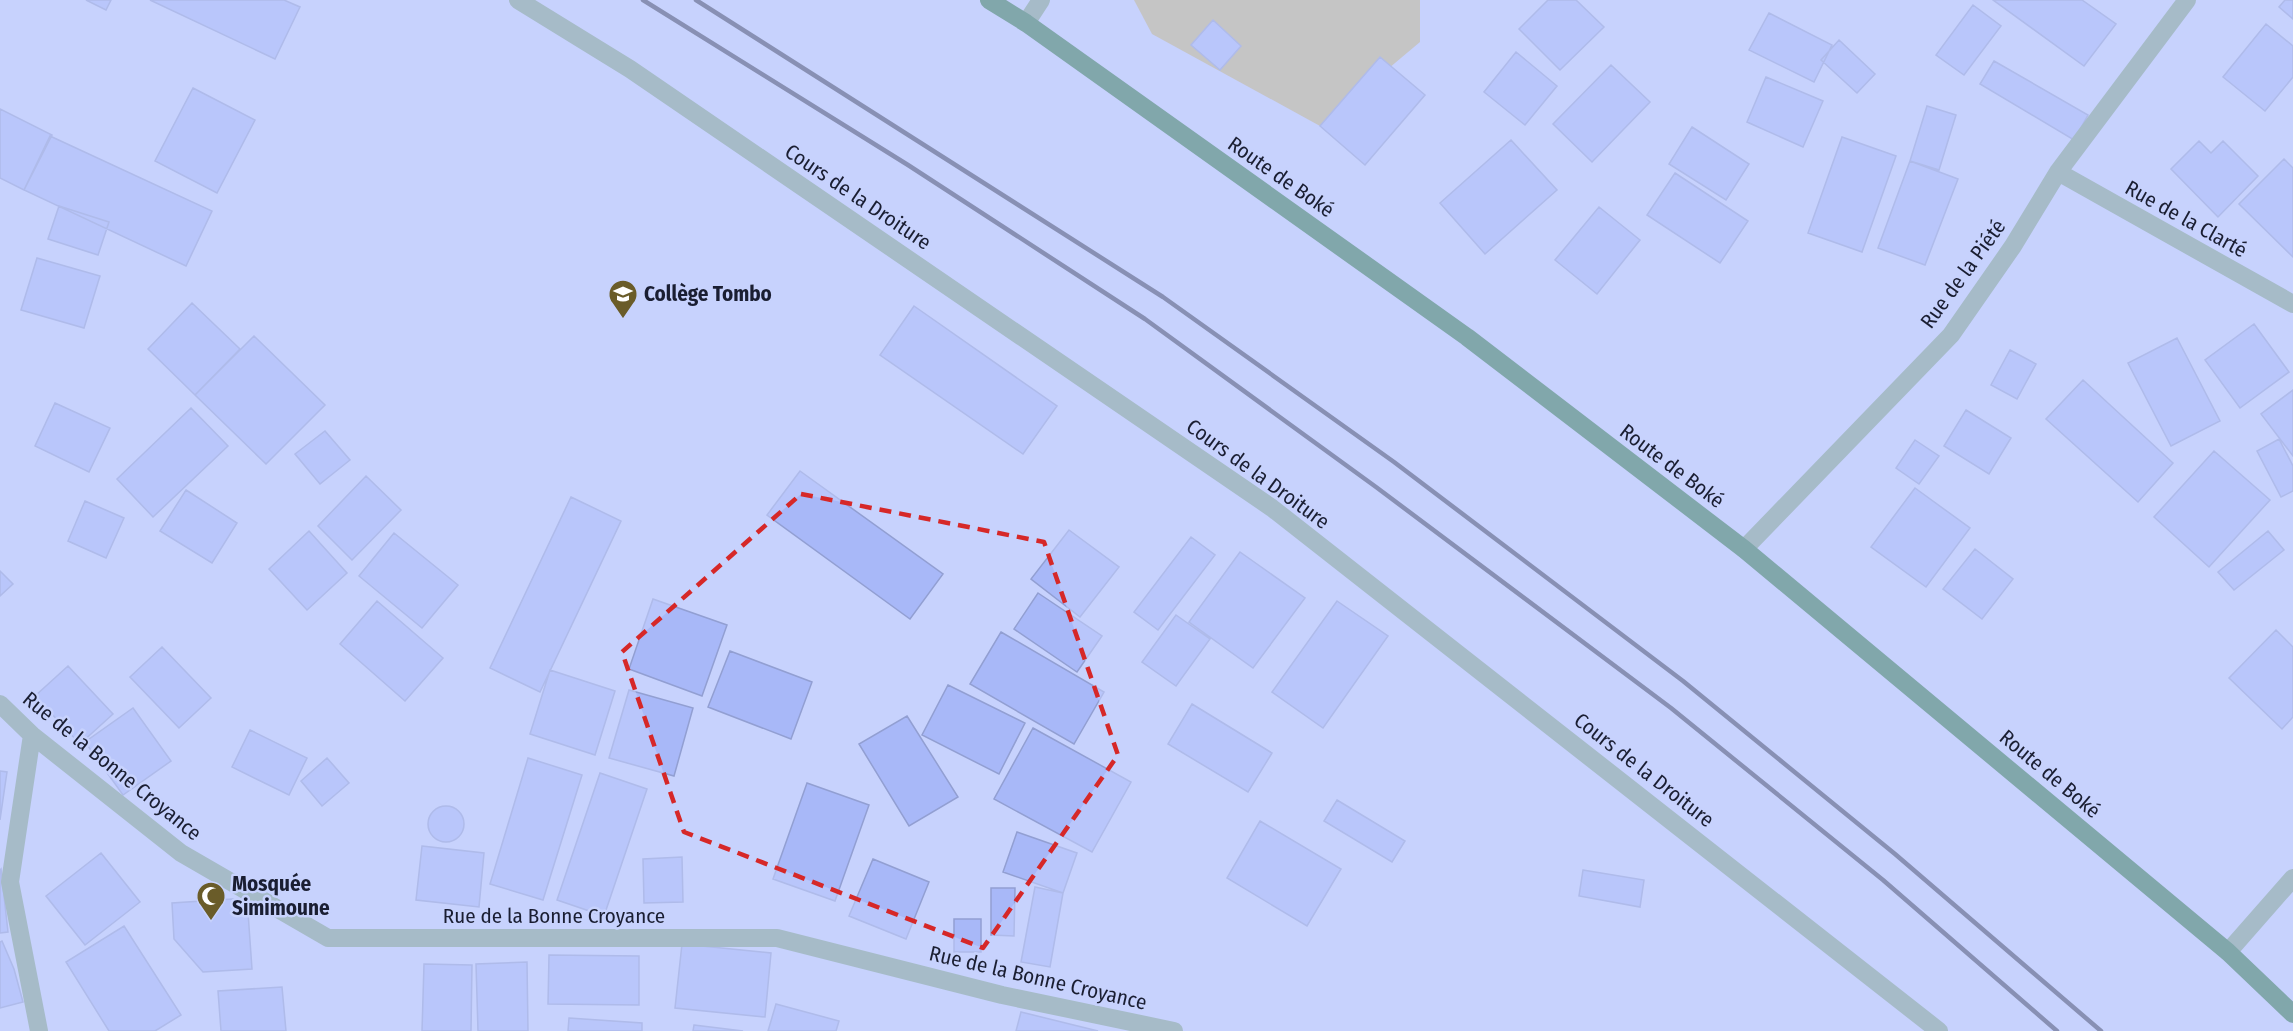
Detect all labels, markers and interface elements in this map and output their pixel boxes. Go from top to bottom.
street label: Route de Boké [1223,131,1339,223]
street label: Cours de la Droiture [780,138,936,256]
street label: Rue de la Clarté [2120,175,2252,263]
street label: Rue de la Piété [1915,214,2011,334]
school or university icon: Collège Tombo [607,278,639,320]
place label: Collège Tombo [644,281,772,307]
street label: Cours de la Droiture [1181,413,1335,535]
street label: Route de Boké [1615,418,1729,514]
street label: Rue de la Bonne Croyance [17,686,207,846]
street label: Cours de la Droiture [1569,707,1719,833]
street label: Route de Boké [1994,724,2106,824]
place label: Mosquée Simimoune [232,871,330,921]
mosque icon: Mosquée Simimoune [195,880,227,922]
street label: Rue de la Bonne Croyance [443,903,665,929]
street label: Rue de la Bonne Croyance [927,940,1149,1016]

